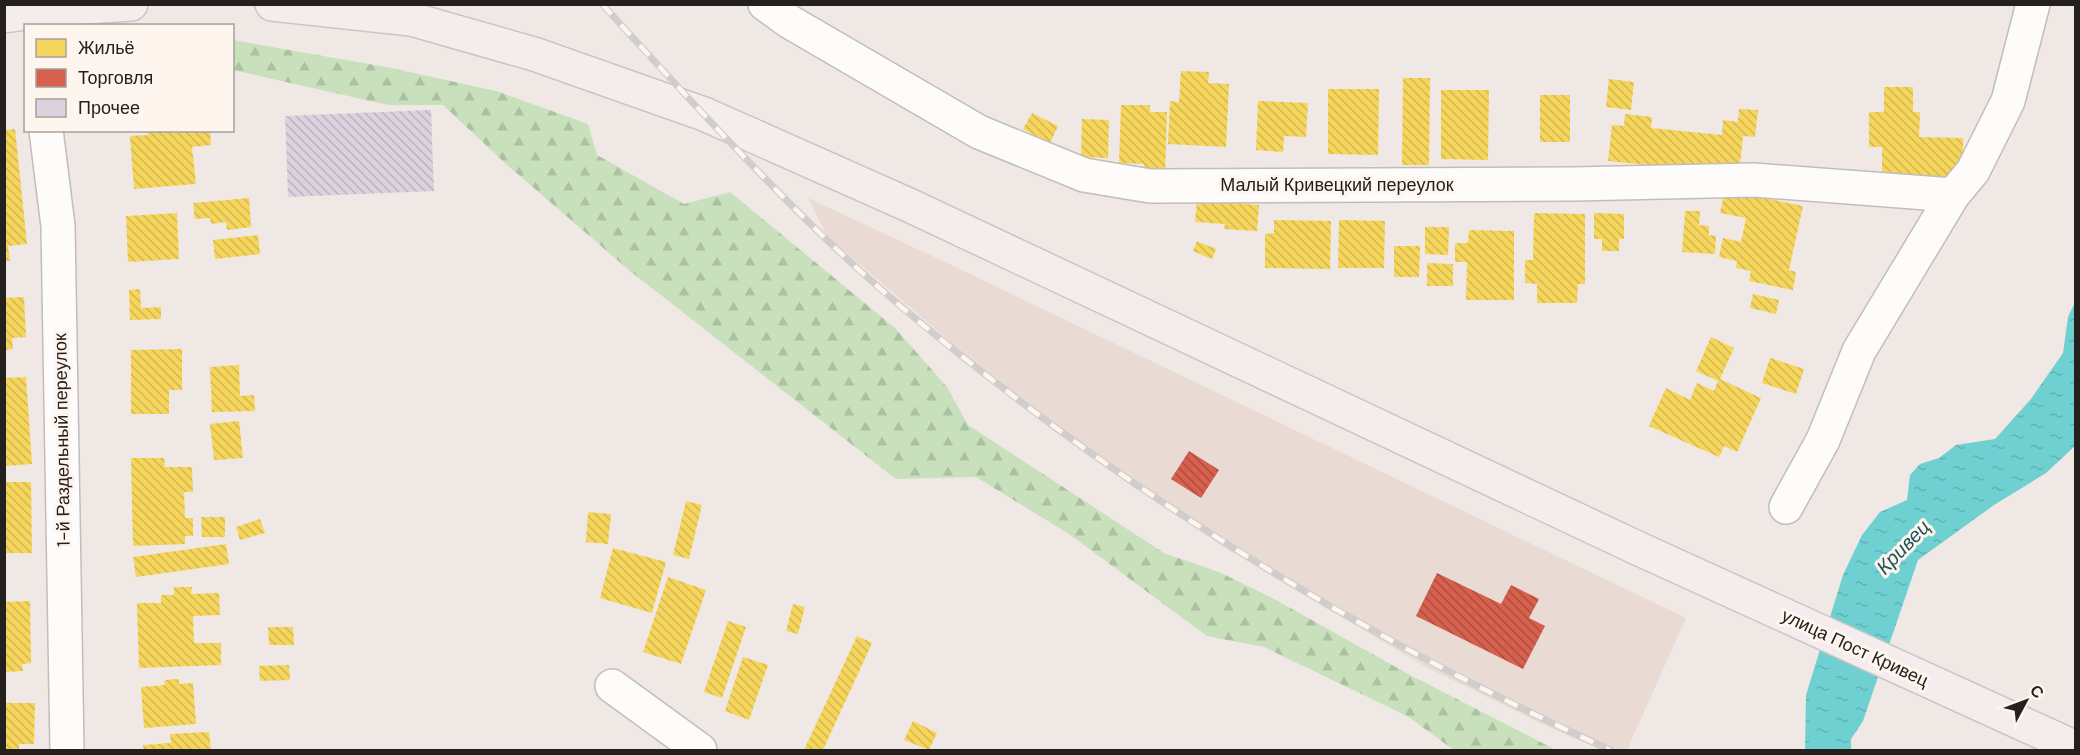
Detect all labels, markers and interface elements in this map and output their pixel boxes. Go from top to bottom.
legend [24,24,234,132]
text: Жильё [78,36,135,60]
text: Торговля [78,66,153,90]
text: Прочее [78,96,140,120]
street label: Малый Кривецкий переулок [1220,173,1454,197]
street label: 1-й Раздельный переулок [48,333,76,547]
water label: Кривец [1871,514,1935,580]
street label: улица Пост Кривец [1778,603,1932,693]
north arrow [1996,671,2056,731]
text: С [2025,680,2049,703]

